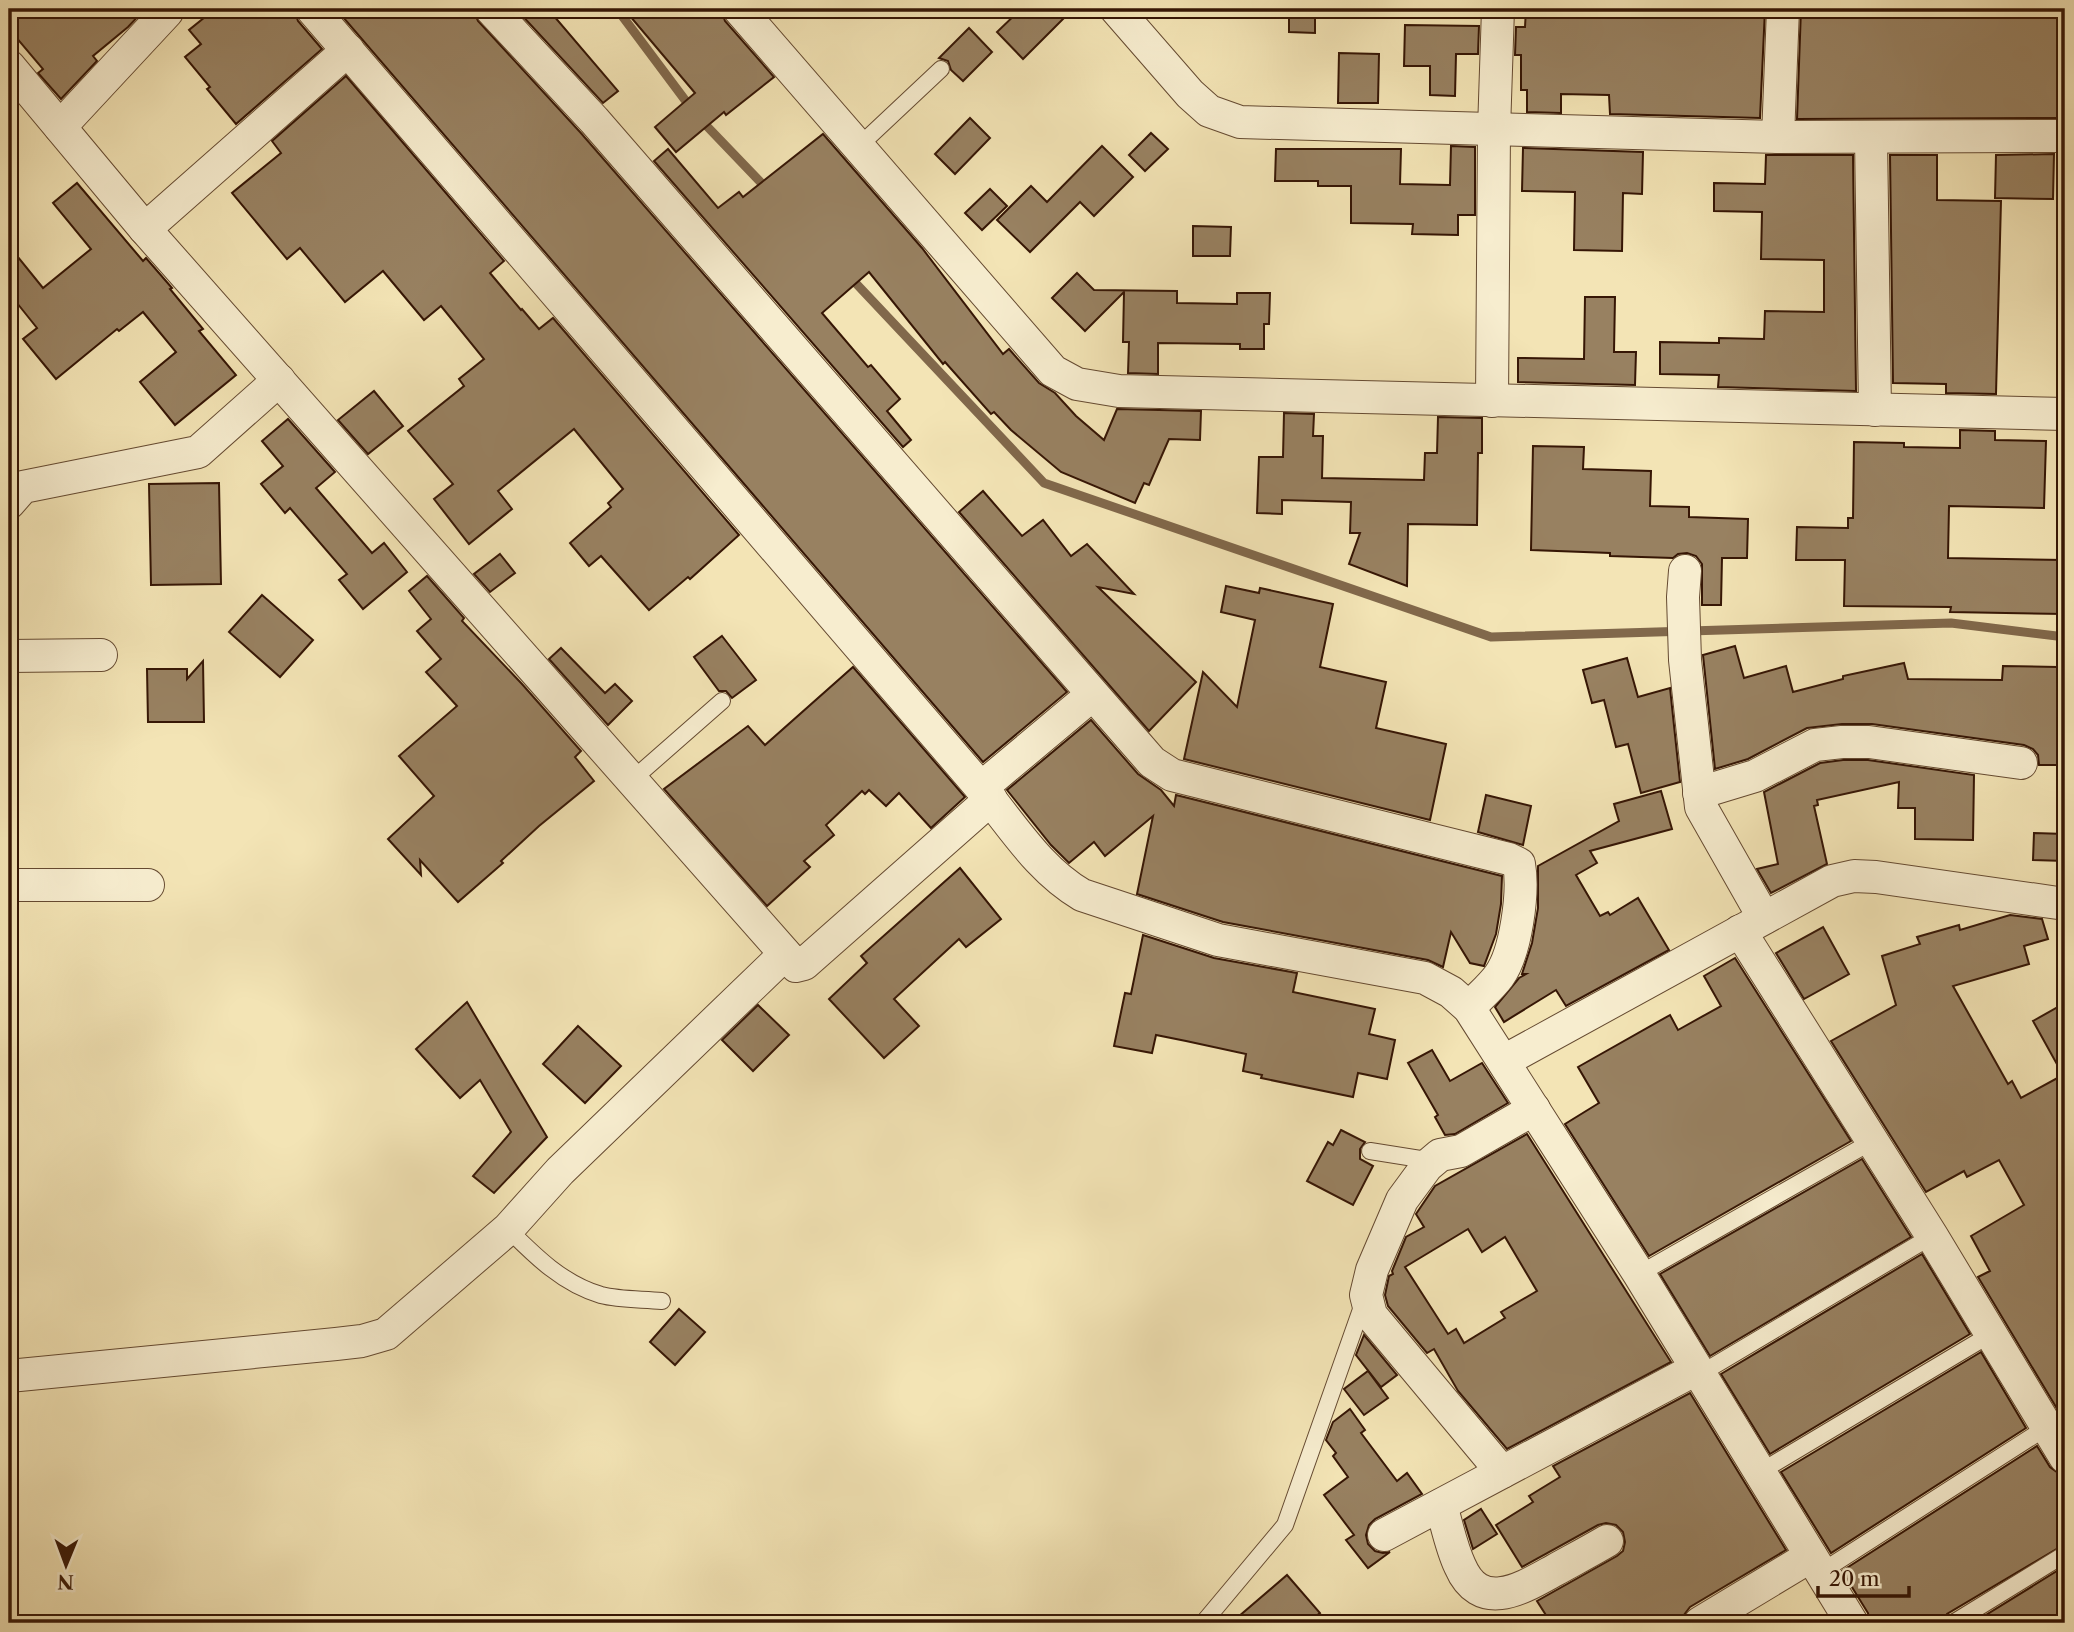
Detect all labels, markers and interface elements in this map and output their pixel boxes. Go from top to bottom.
north arrow [32,1530,102,1600]
scale bar [1818,1555,1910,1599]
text: 20 m [1829,1566,1880,1591]
text: N [57,1570,74,1593]

